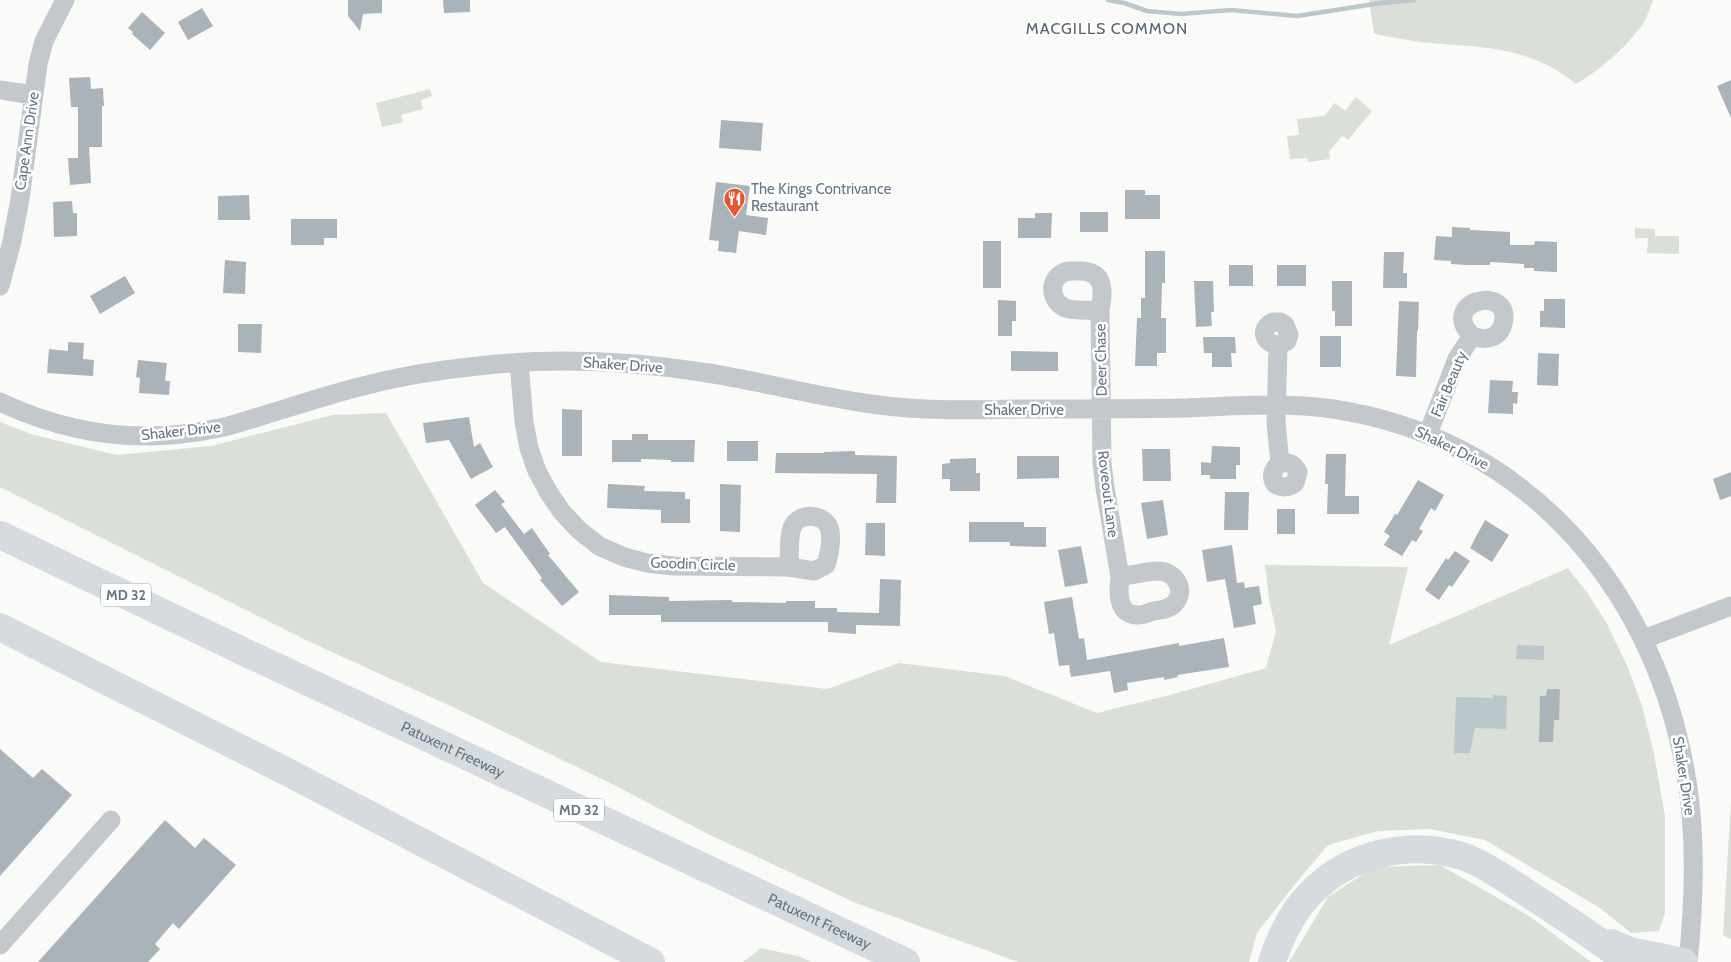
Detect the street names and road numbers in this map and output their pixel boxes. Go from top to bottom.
street label: Cape Ann Drive [11,90,43,191]
street label: Deer Chase [1091,323,1111,397]
street label: Fair Beauty [1427,348,1471,420]
street label: Shaker Drive [583,353,664,377]
street label: Shaker Drive [984,401,1064,419]
street label: Shaker Drive [140,418,222,444]
street label: Shaker Drive [1412,422,1492,474]
street label: Roveout Lane [1094,450,1122,539]
street label: Goodin Circle [650,554,736,574]
road number: MD 32 [101,584,151,606]
street label: Patuxent Freeway [398,718,508,782]
street label: Shaker Drive [1669,735,1699,817]
road number: MD 32 [554,798,604,822]
street label: Patuxent Freeway [765,890,874,954]

